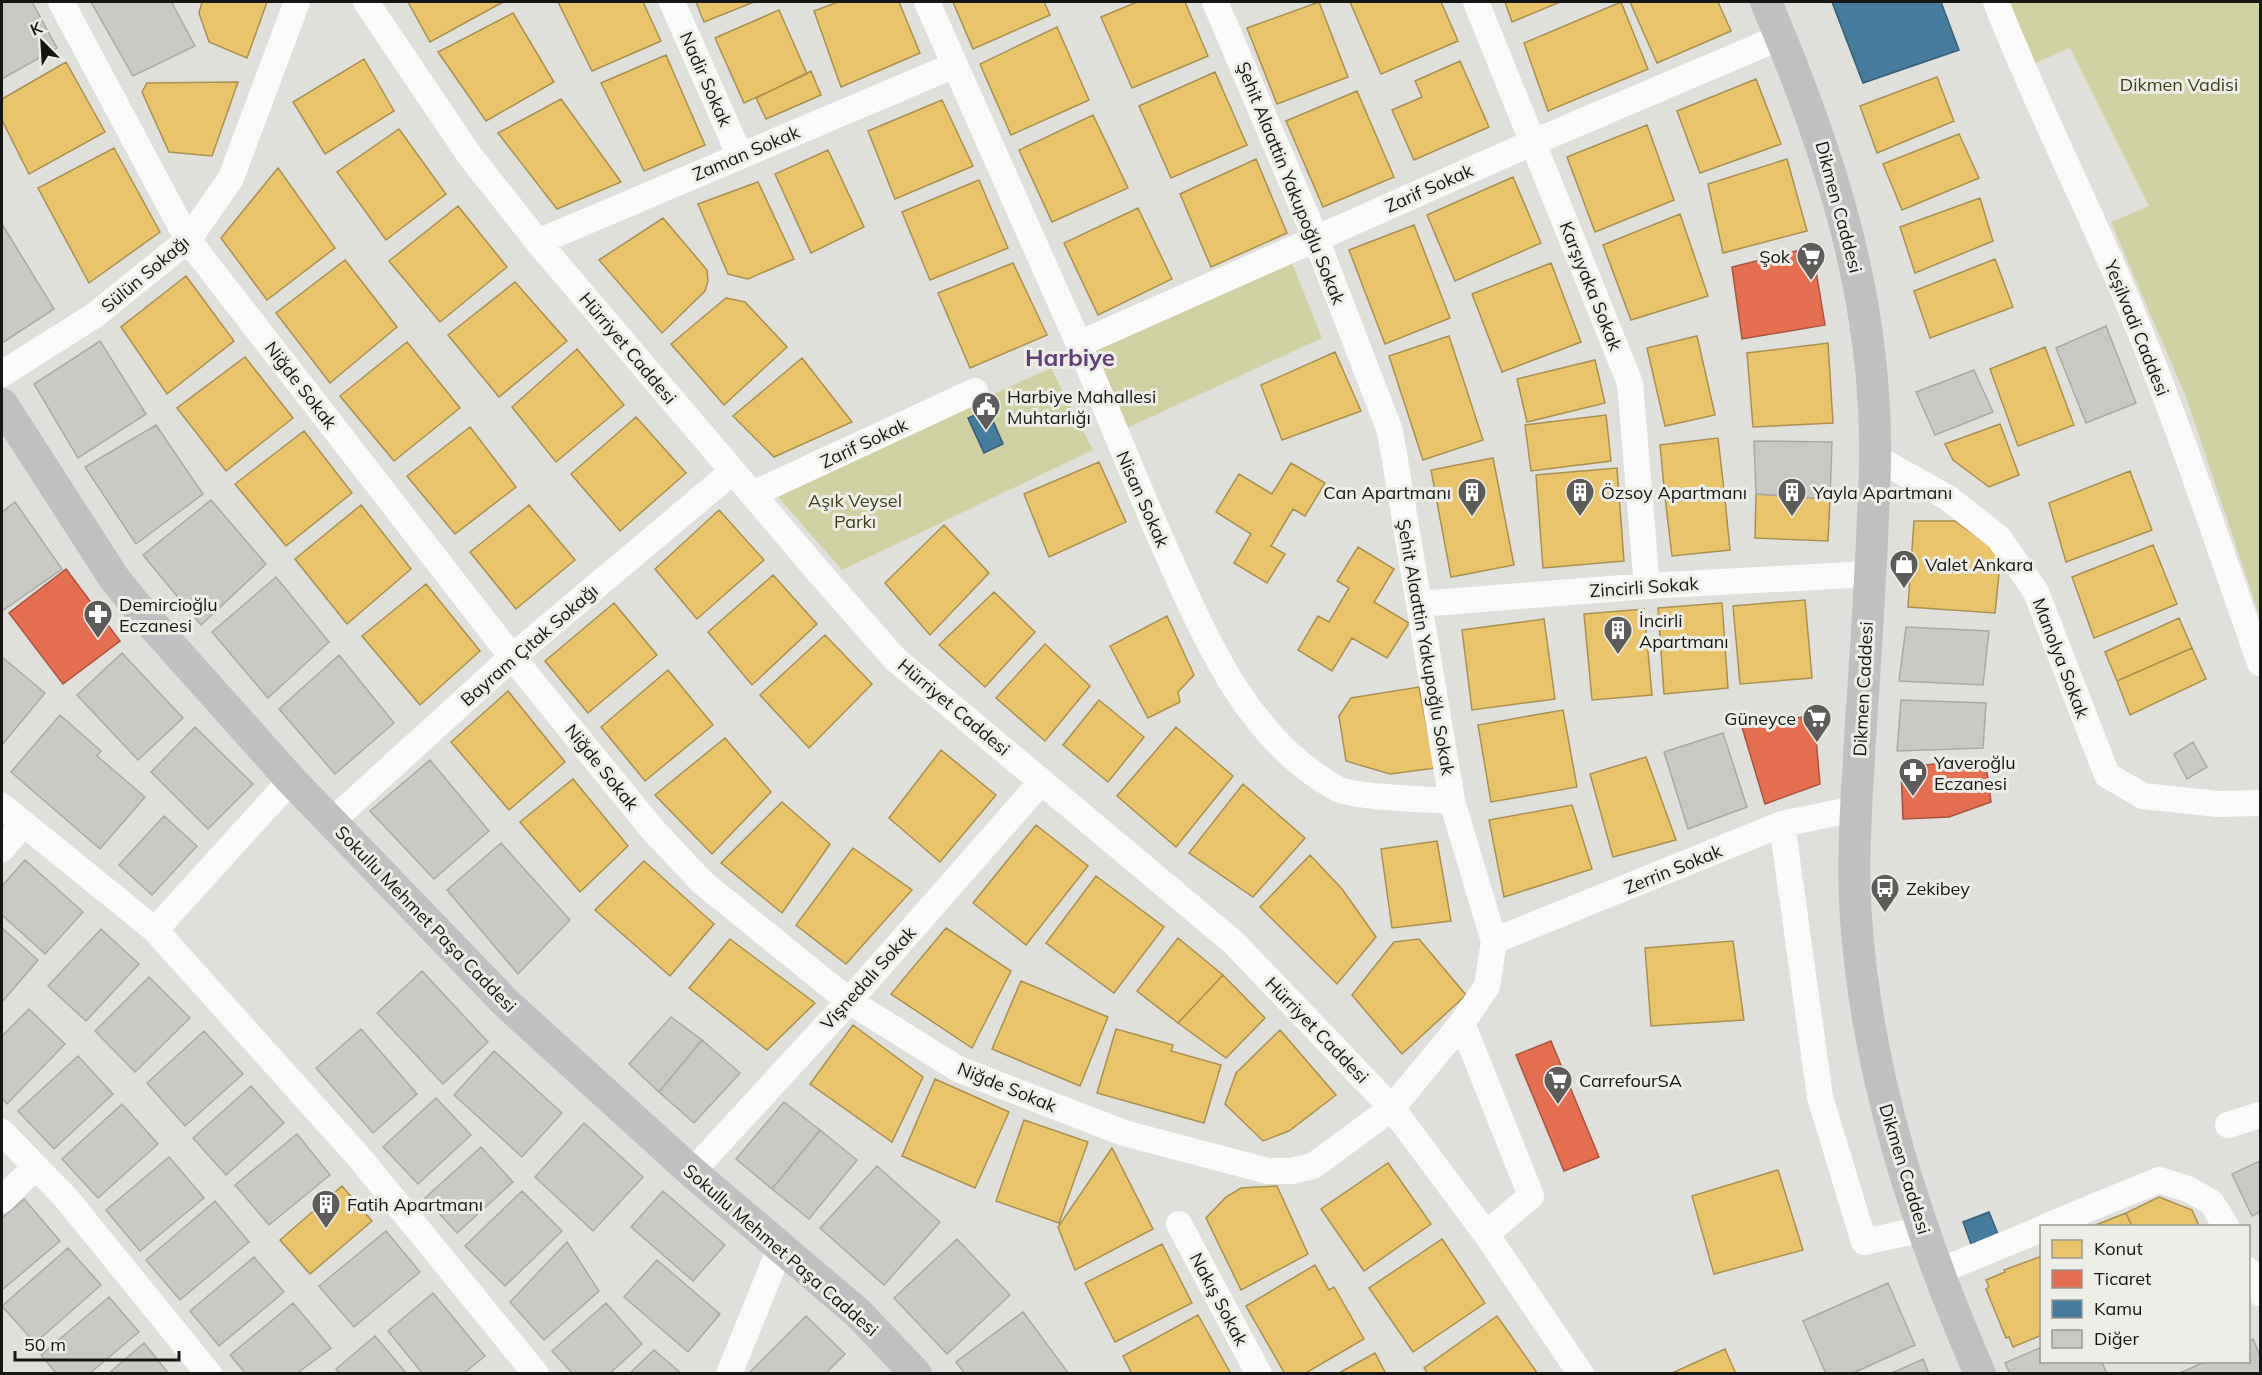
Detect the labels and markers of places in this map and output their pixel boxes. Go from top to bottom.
supermarket icon: Şok [1795,240,1827,282]
place label: Şok [1759,245,1791,268]
place label: Harbiye Mahallesi Muhtarlığı [1007,385,1156,429]
public building icon: Harbiye Mahallesi Muhtarlığı [970,390,1002,432]
building icon: Can Apartmanı [1456,476,1488,518]
building icon: Özsoy Apartmanı [1564,476,1596,518]
building icon: Yayla Apartmanı [1776,476,1808,518]
place label: Can Apartmanı [1323,481,1451,504]
place label: Özsoy Apartmanı [1601,481,1747,504]
place label: Yayla Apartmanı [1812,481,1952,504]
shop icon: Valet Ankara [1888,548,1920,590]
place label: Valet Ankara [1925,553,2033,576]
place label: Demircioğlu Eczanesi [119,593,218,637]
pharmacy icon: Demircioğlu Eczanesi [82,598,114,640]
place label: İncirli Apartmanı [1639,609,1729,653]
building icon: İncirli Apartmanı [1602,614,1634,656]
supermarket icon: Güneyce [1801,702,1833,744]
place label: Güneyce [1724,707,1796,730]
place label: Yaveroğlu Eczanesi [1933,751,2016,795]
pharmacy icon: Yaveroğlu Eczanesi [1897,756,1929,798]
bus stop icon: Zekibey [1869,872,1901,914]
place label: Zekibey [1906,877,1970,900]
supermarket icon: CarrefourSA [1542,1064,1574,1106]
place label: CarrefourSA [1579,1069,1682,1092]
building icon: Fatih Apartmanı [310,1188,342,1230]
place label: Fatih Apartmanı [347,1193,483,1216]

